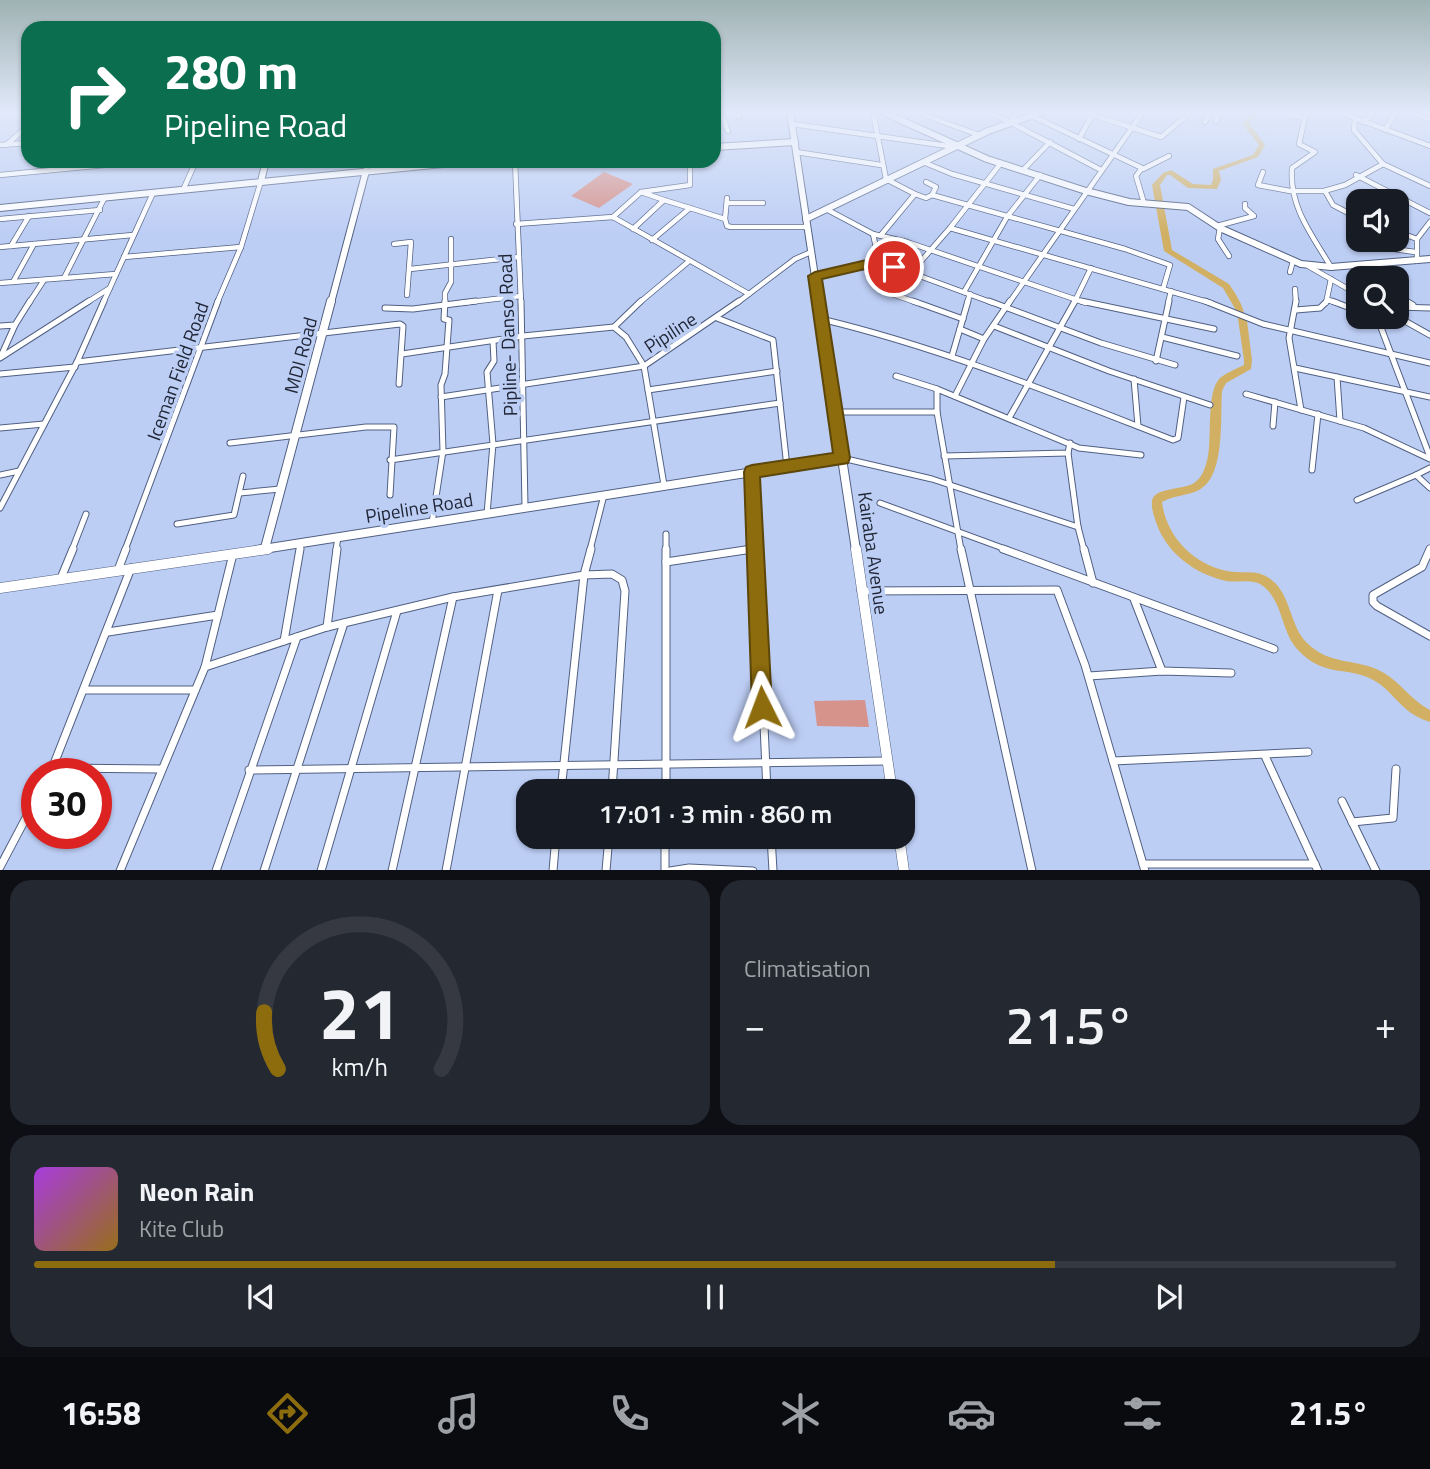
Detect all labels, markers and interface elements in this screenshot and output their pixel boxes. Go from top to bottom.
text: 280 m [164,33,298,108]
icon: right [49,49,140,140]
text: Pipeline Road [164,101,347,149]
map controls [1346,189,1409,329]
button: sound [1346,189,1409,252]
pin [864,237,924,297]
icon: arrive [875,248,913,286]
street label: Pipline- Danso Road [490,253,524,417]
button: search [1346,266,1409,329]
street label: Iceman Field Road [138,298,216,444]
street label: Pipiline [638,304,702,360]
street label: MDI Road [276,313,324,397]
street label: Pipeline Road [363,484,475,530]
street label: Kairaba Avenue [851,490,897,616]
position arrow [725,670,799,744]
speed limit sign: 30 [21,758,112,849]
text: 17:01 · 3 min · 860 m [599,794,832,833]
text: Climatisation [744,951,871,986]
text: 21 [319,957,401,1067]
text: 21.5° [1006,985,1134,1064]
text: − [744,996,765,1054]
text: + [1375,996,1396,1054]
text: km/h [332,1047,388,1085]
text: Neon Rain [139,1172,254,1211]
text: Kite Club [139,1211,224,1246]
icon: previous [242,1278,280,1316]
icon: pause [696,1278,734,1316]
icon: next [1150,1278,1188,1316]
text: 16:58 [61,1389,141,1437]
icon: directions [263,1389,312,1438]
icon: music [434,1389,483,1438]
icon: phone [605,1389,654,1438]
icon: climate [776,1389,825,1438]
icon: car [947,1389,996,1438]
icon: filters [1118,1389,1167,1438]
text: 21.5° [1289,1389,1369,1437]

